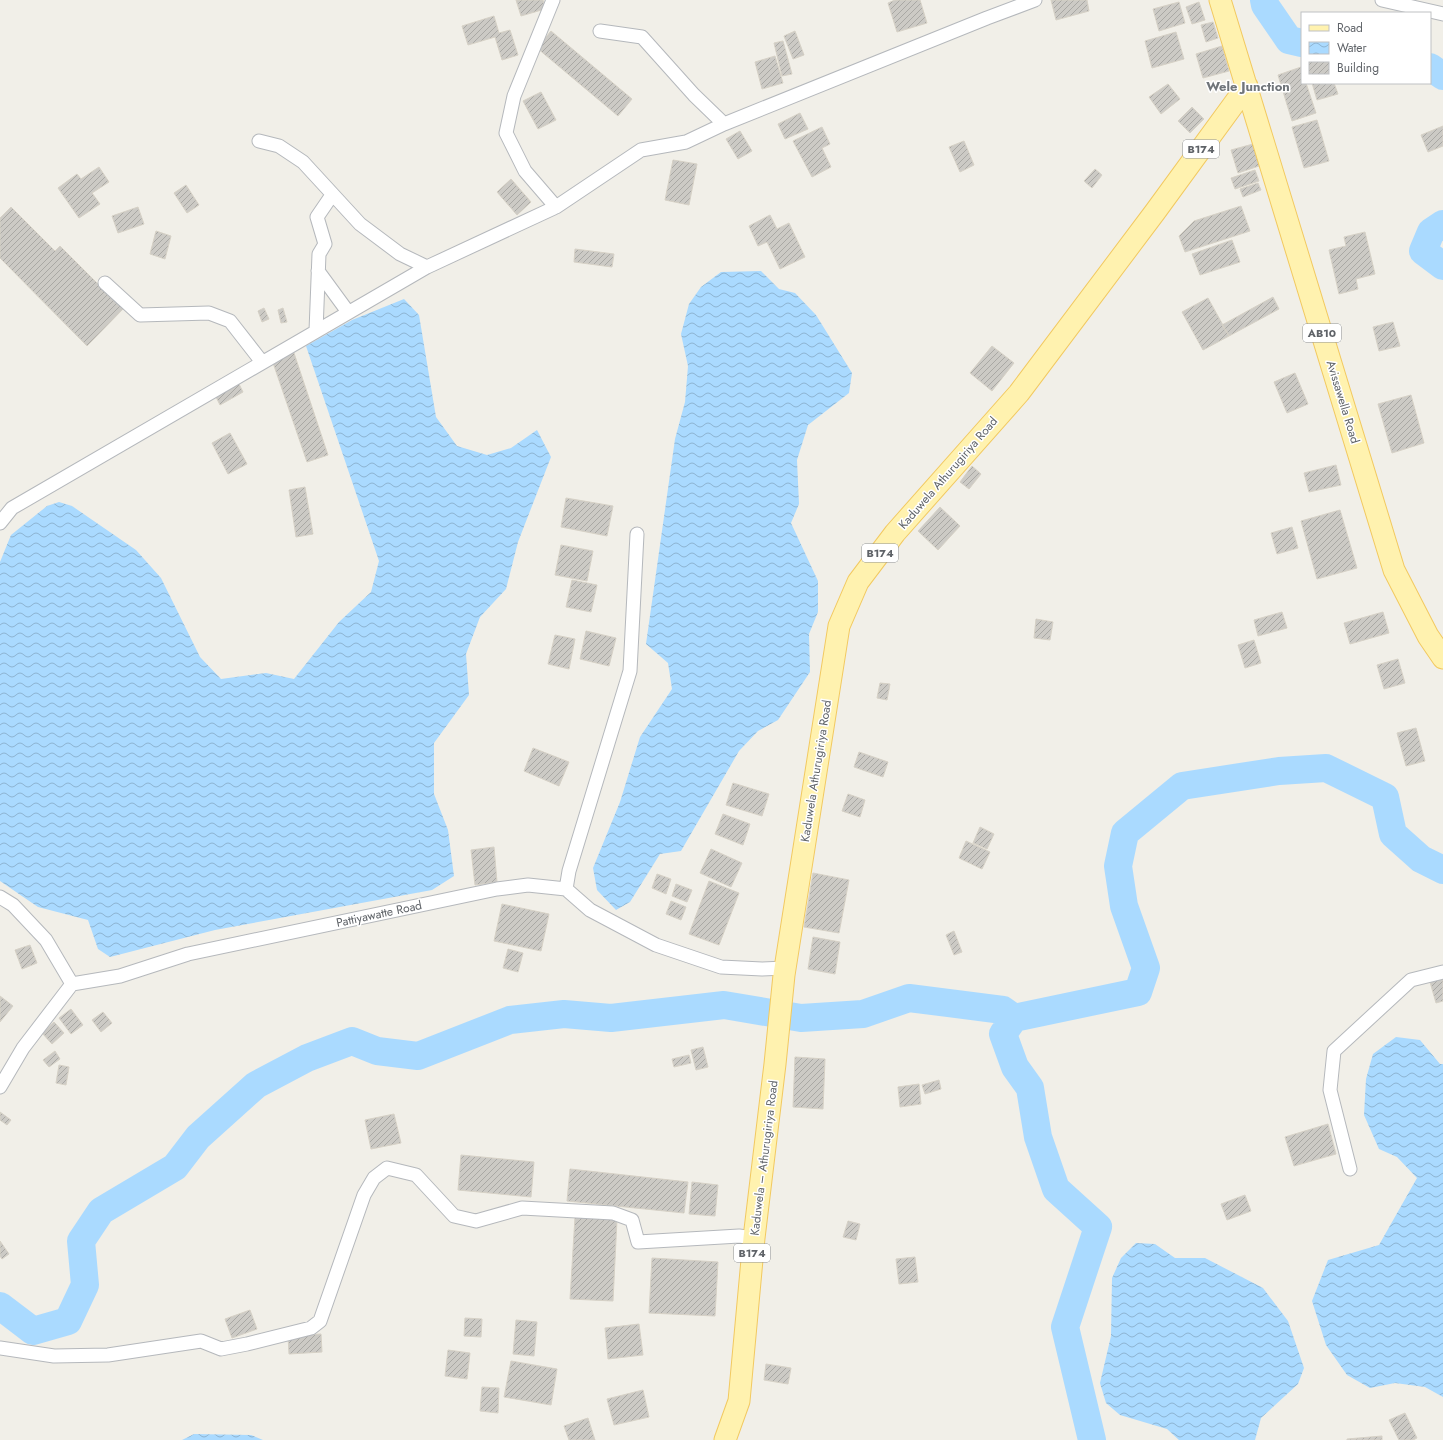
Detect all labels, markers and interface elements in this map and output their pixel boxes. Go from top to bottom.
legend [1301,12,1431,84]
text: Road [1337,19,1363,37]
text: Water [1337,39,1368,57]
text: Building [1337,59,1379,77]
district label: Wele Junction [1206,77,1290,96]
road number: B174 [1183,140,1219,158]
road number: AB10 [1303,324,1341,342]
street label: Avissawella Road [1322,358,1364,446]
street label: Kaduwela Athurugiriya Road [894,413,1002,533]
road number: B174 [862,544,898,562]
street label: Kaduwela Athurugiriya Road [796,699,836,843]
street label: Pattiyawatte Road [334,896,424,932]
street label: Kaduwela – Athurugiriya Road [746,1079,782,1237]
road number: B174 [734,1244,770,1262]

